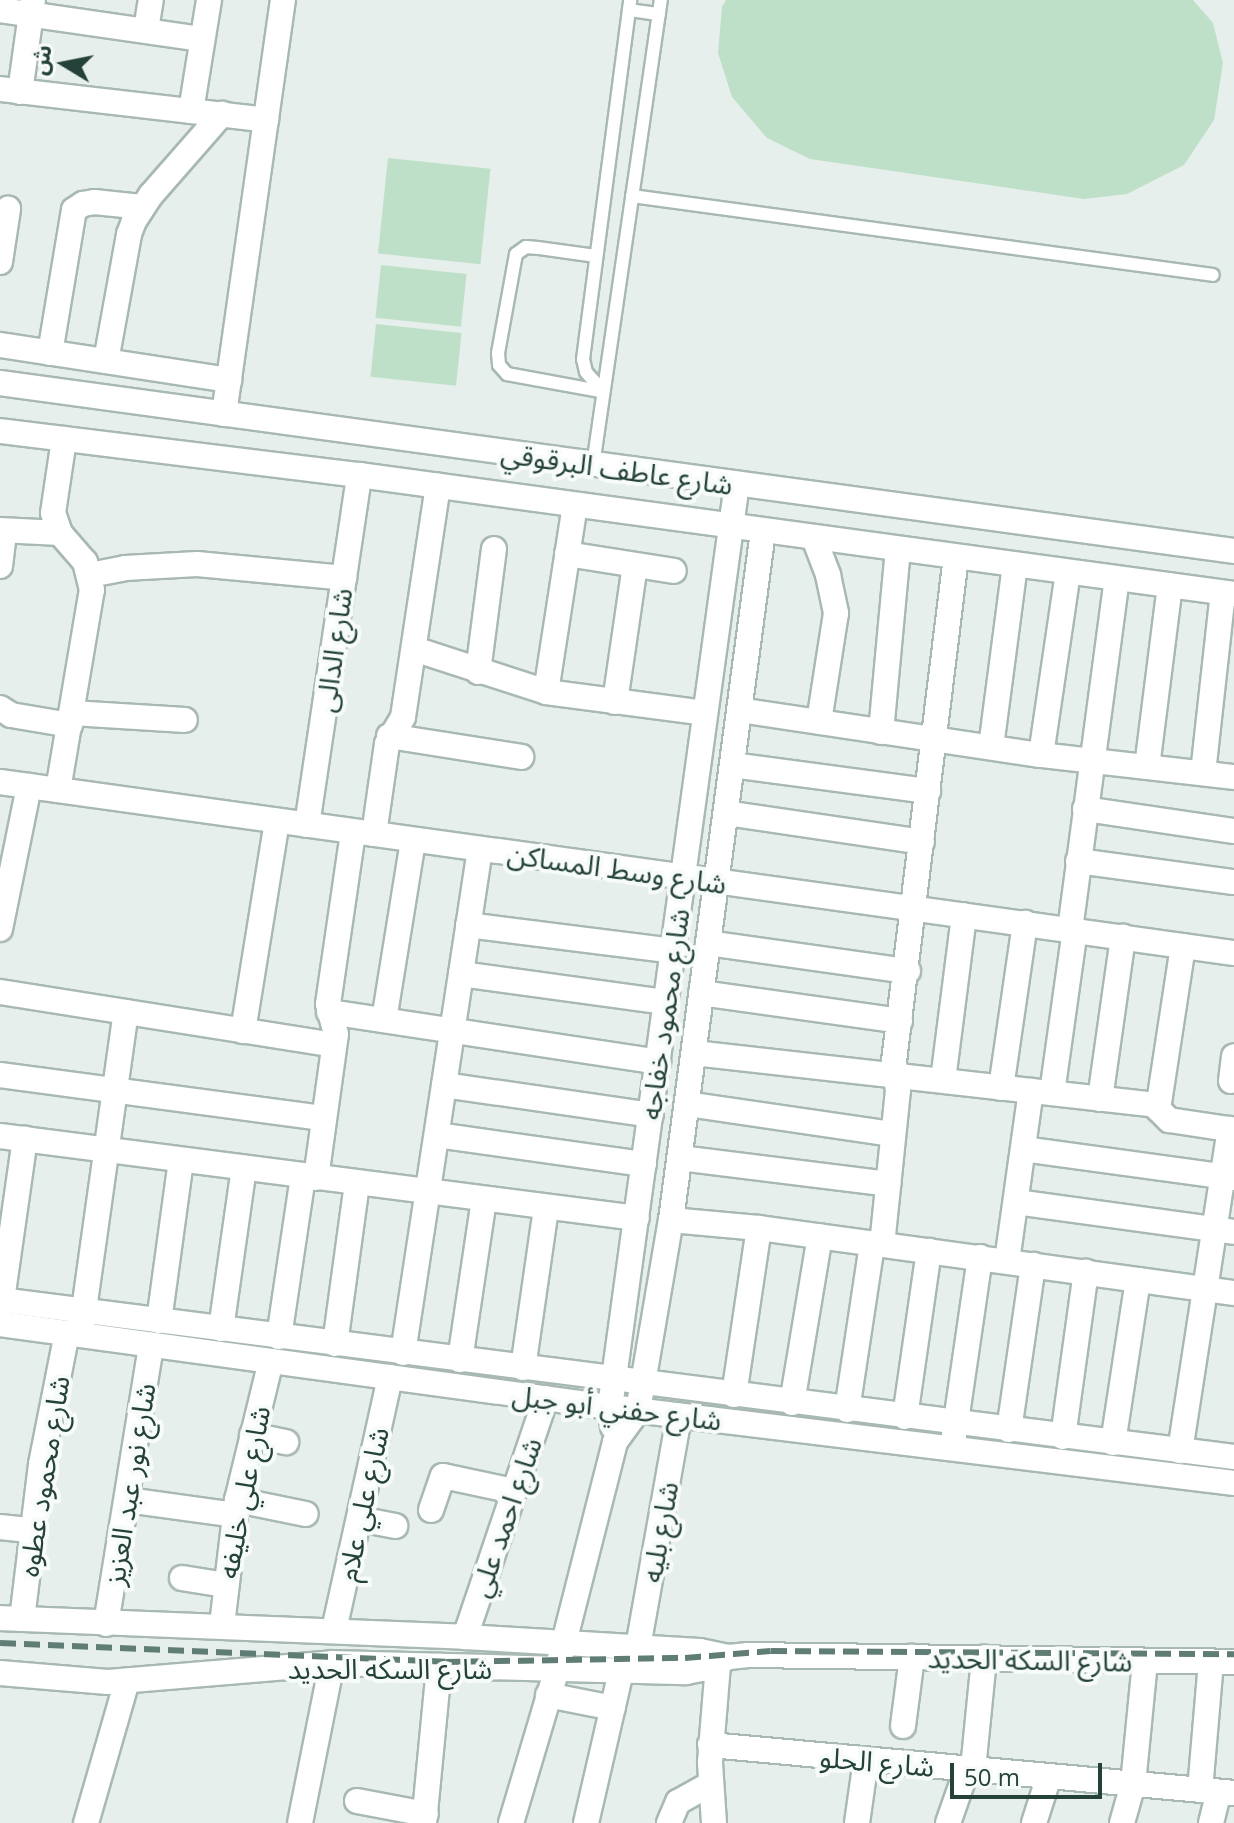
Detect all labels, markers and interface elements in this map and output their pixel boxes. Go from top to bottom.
north arrow [24,24,104,104]
text: ش [23,42,58,77]
street label: شارع عاطف البرقوقي [499,435,735,501]
street label: شارع الدالى [308,586,358,714]
street label: شارع وسط المساكن [505,836,729,900]
street label: شارع محمود خفاجه [633,906,695,1122]
street label: شارع محمود عطوه [11,1373,75,1579]
street label: شارع حفني أبو جبل [510,1377,724,1437]
street label: شارع نور عبد العزيز [96,1381,162,1587]
street label: شارع علي خليفه [210,1403,276,1581]
street label: شارع علي علام [329,1424,395,1584]
street label: شارع احمد علي [462,1433,548,1601]
street label: شارع بليه [634,1479,684,1585]
street label: شارع السكه الحديد [927,1640,1133,1678]
street label: شارع السكه الحديد [288,1651,492,1685]
street label: شارع الحلو [818,1739,936,1783]
scale bar [954,1747,1106,1797]
text: 50 m [964,1760,1020,1793]

